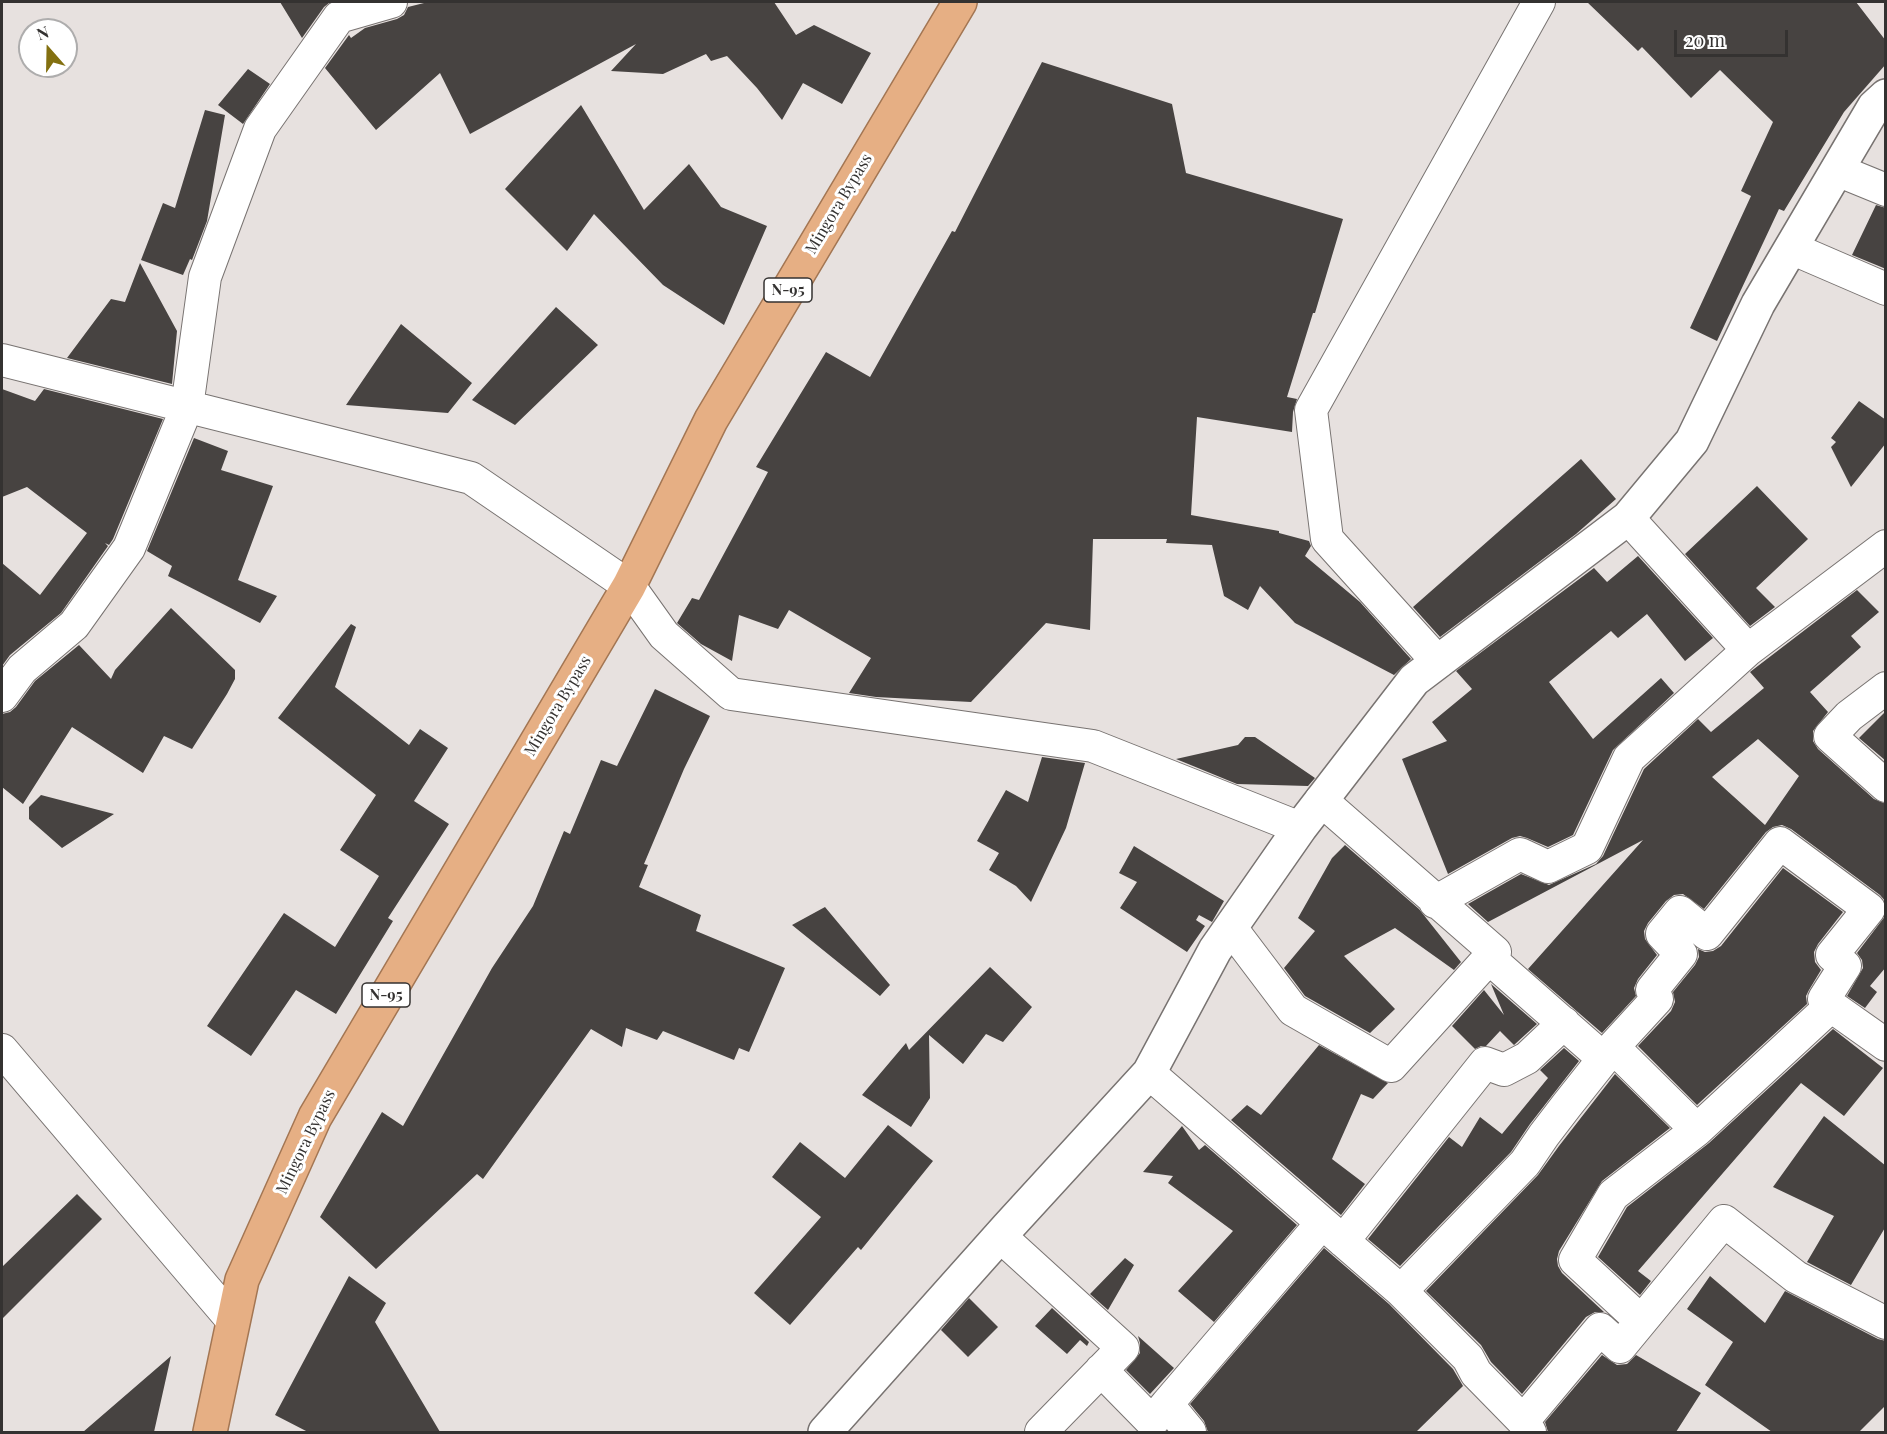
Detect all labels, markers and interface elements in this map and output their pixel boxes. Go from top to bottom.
north arrow [18,18,78,78]
scale bar [1677,18,1791,56]
text: N [33,21,51,44]
text: 20 m [1685,28,1725,52]
street label: Mingora Bypass [802,150,876,258]
road number: N-95 [764,278,812,302]
street label: Mingora Bypass [521,652,595,760]
road number: N-95 [362,983,410,1007]
street label: Mingora Bypass [272,1087,340,1197]

